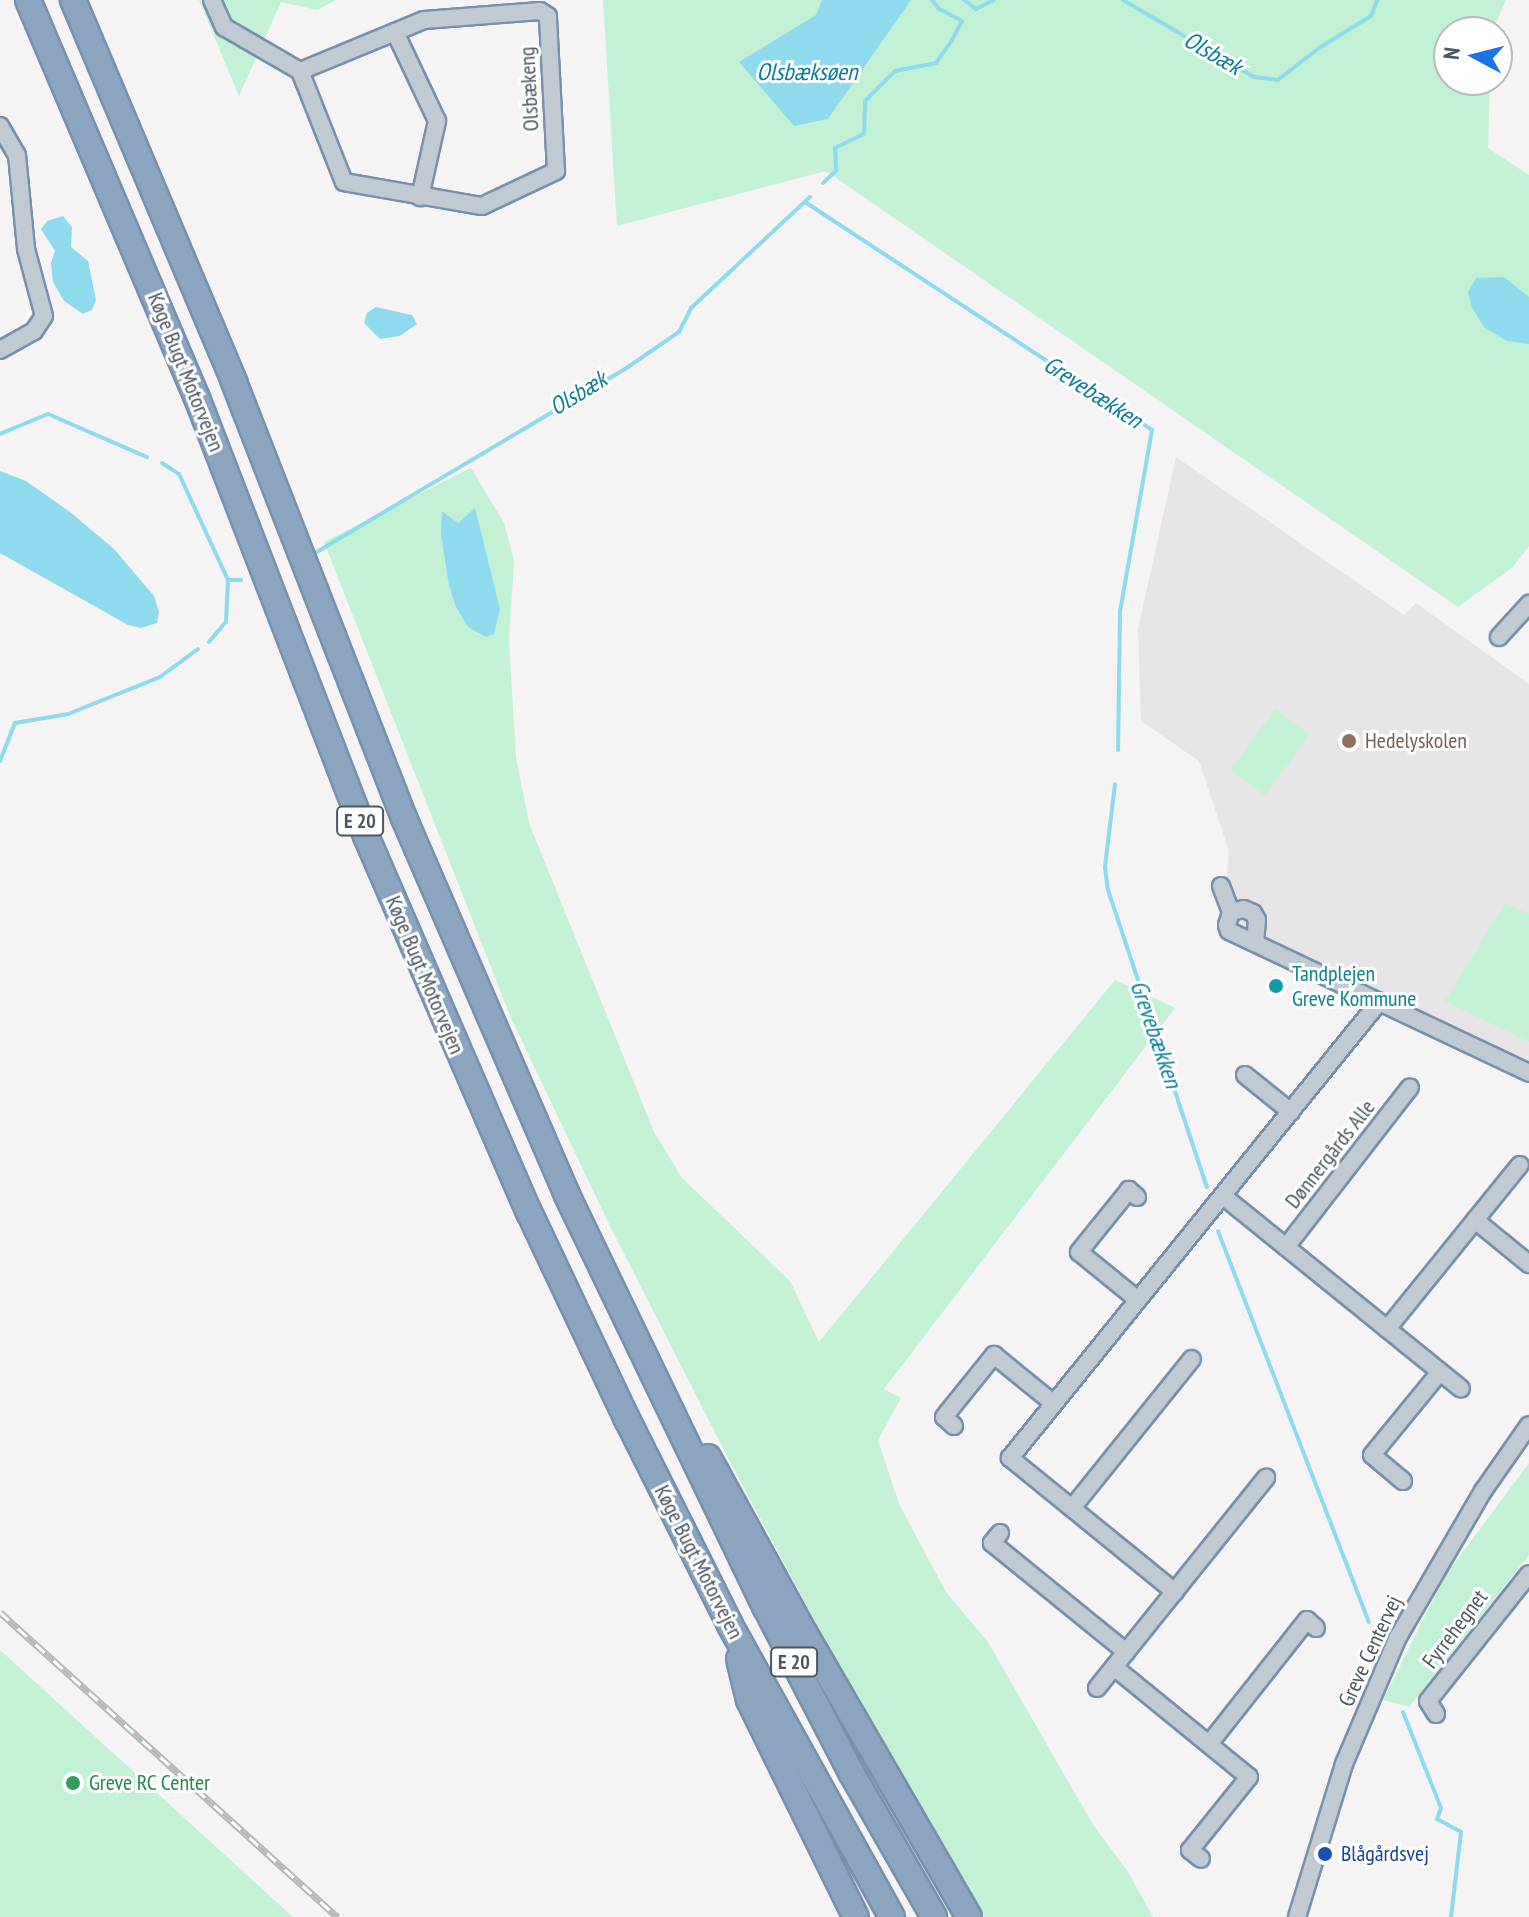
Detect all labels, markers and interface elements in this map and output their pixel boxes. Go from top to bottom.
north arrow [1433,16,1513,96]
water label: Olsbæk [1179,25,1247,81]
street label: Olsbækeng [514,46,544,132]
text: N [1437,46,1466,61]
water label: Olsbæksøen [756,58,858,86]
street label: Køge Bugt Motorvejen [142,289,230,455]
water label: Grevebækken [1038,349,1148,435]
water label: Olsbæk [544,365,612,421]
place label: Hedelyskolen [1365,728,1467,754]
marker: Hedelyskolen [1340,732,1358,750]
road number: E 20 [336,805,384,837]
street label: Køge Bugt Motorvejen [380,892,470,1058]
place label: Tandplejen Greve Kommune [1292,960,1416,1012]
water label: Grevebækken [1124,976,1188,1092]
marker: Tandplejen Greve Kommune [1267,977,1285,995]
street label: Dønnergårds Alle [1279,1094,1381,1214]
street label: Køge Bugt Motorvejen [649,1481,749,1643]
street label: Fyrrehegnet [1417,1585,1493,1673]
street label: Greve Centervej [1333,1591,1407,1711]
road number: E 20 [770,1646,818,1678]
place label: Greve RC Center [89,1770,211,1796]
marker: Greve RC Center [64,1774,82,1792]
place label: Blågårdsvej [1341,1841,1429,1867]
marker: Blågårdsvej [1316,1845,1334,1863]

